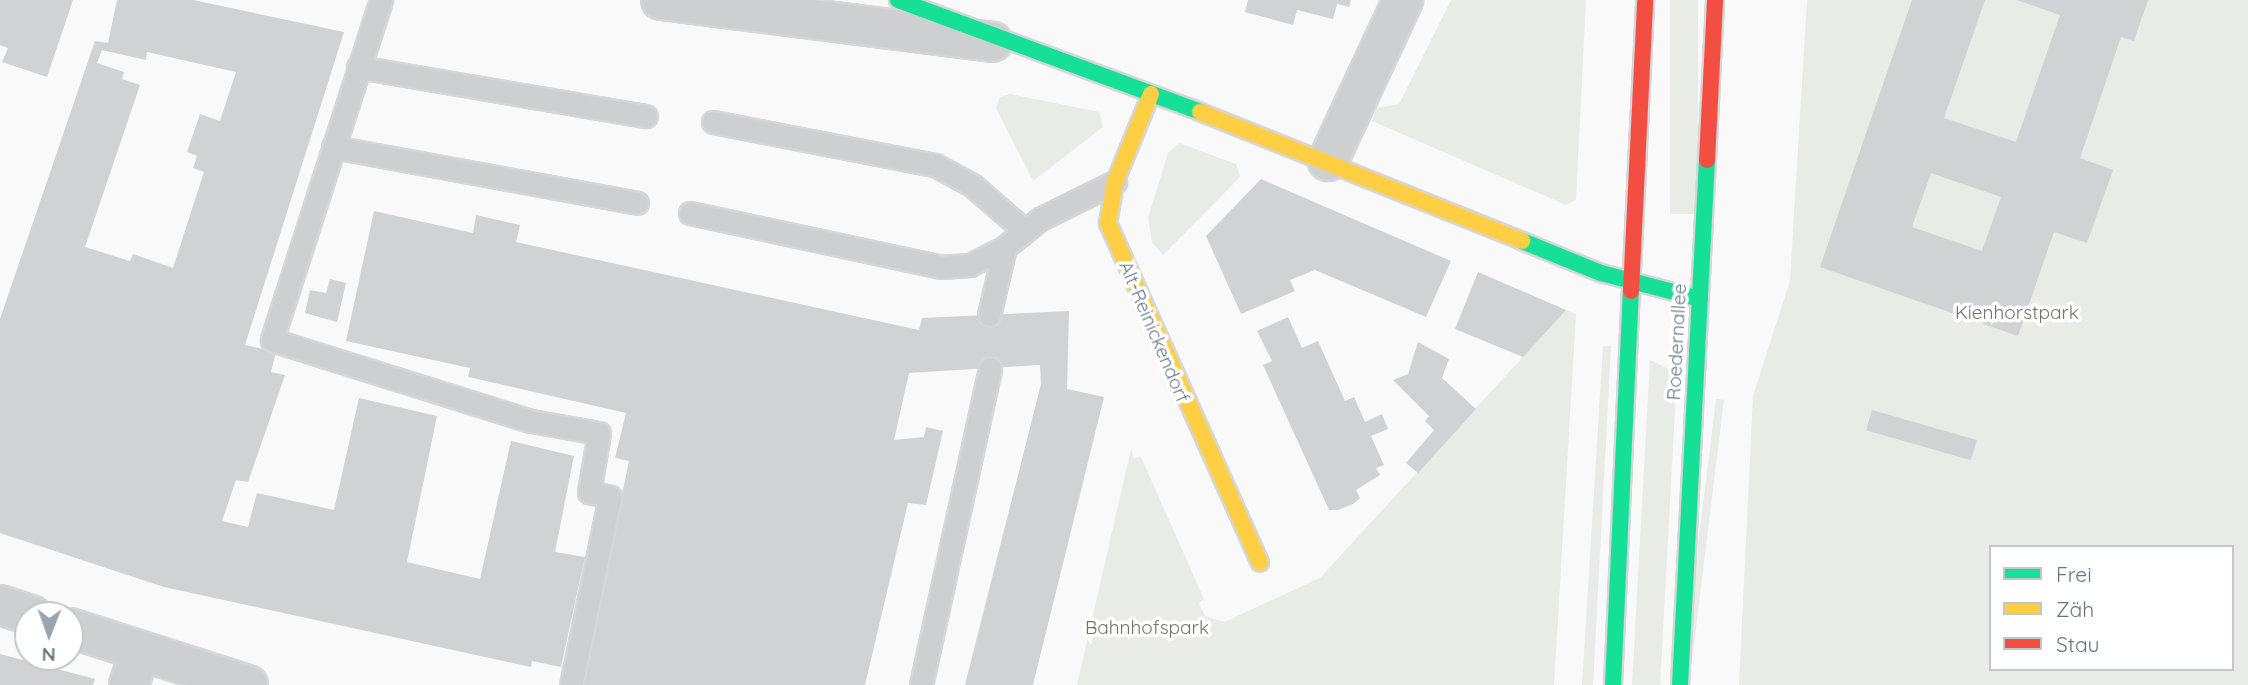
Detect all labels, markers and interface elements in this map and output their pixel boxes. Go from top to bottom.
street label: Alt-Reinickendorf [1114,258,1194,406]
street label: Roedernallee [1663,283,1691,401]
park label: Kienhorstpark [1955,302,2079,324]
legend [1989,545,2234,671]
text: Frei [2056,561,2092,587]
text: Zäh [2056,596,2094,622]
north arrow [14,601,84,671]
park label: Bahnhofspark [1085,617,1209,639]
text: Stau [2056,631,2099,657]
text: N [41,643,56,667]

